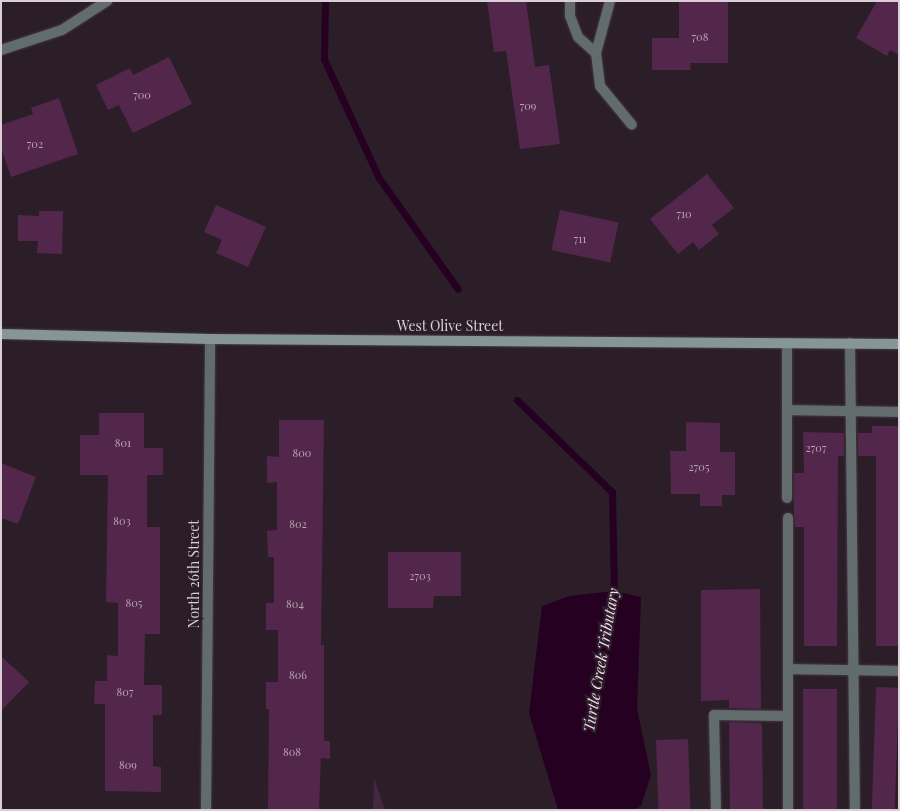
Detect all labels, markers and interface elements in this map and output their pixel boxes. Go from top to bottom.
house number: 708 [692,30,708,44]
house number: 700 [133,88,151,102]
house number: 709 [520,99,536,113]
house number: 702 [27,137,43,151]
house number: 710 [676,207,692,221]
house number: 711 [574,232,586,246]
street label: West Olive Street [397,318,503,334]
house number: 801 [115,436,131,450]
house number: 2707 [806,441,826,455]
house number: 800 [293,446,311,460]
house number: 2705 [689,460,709,474]
house number: 803 [113,514,131,528]
house number: 802 [289,517,307,531]
street label: North 26th Street [186,520,202,628]
house number: 2703 [409,569,431,583]
water label: Turtle Creek Tributary [579,587,623,733]
house number: 805 [126,596,142,610]
house number: 804 [286,597,304,611]
house number: 806 [289,668,307,682]
house number: 807 [117,685,133,699]
house number: 808 [283,745,301,759]
house number: 809 [119,758,137,772]

